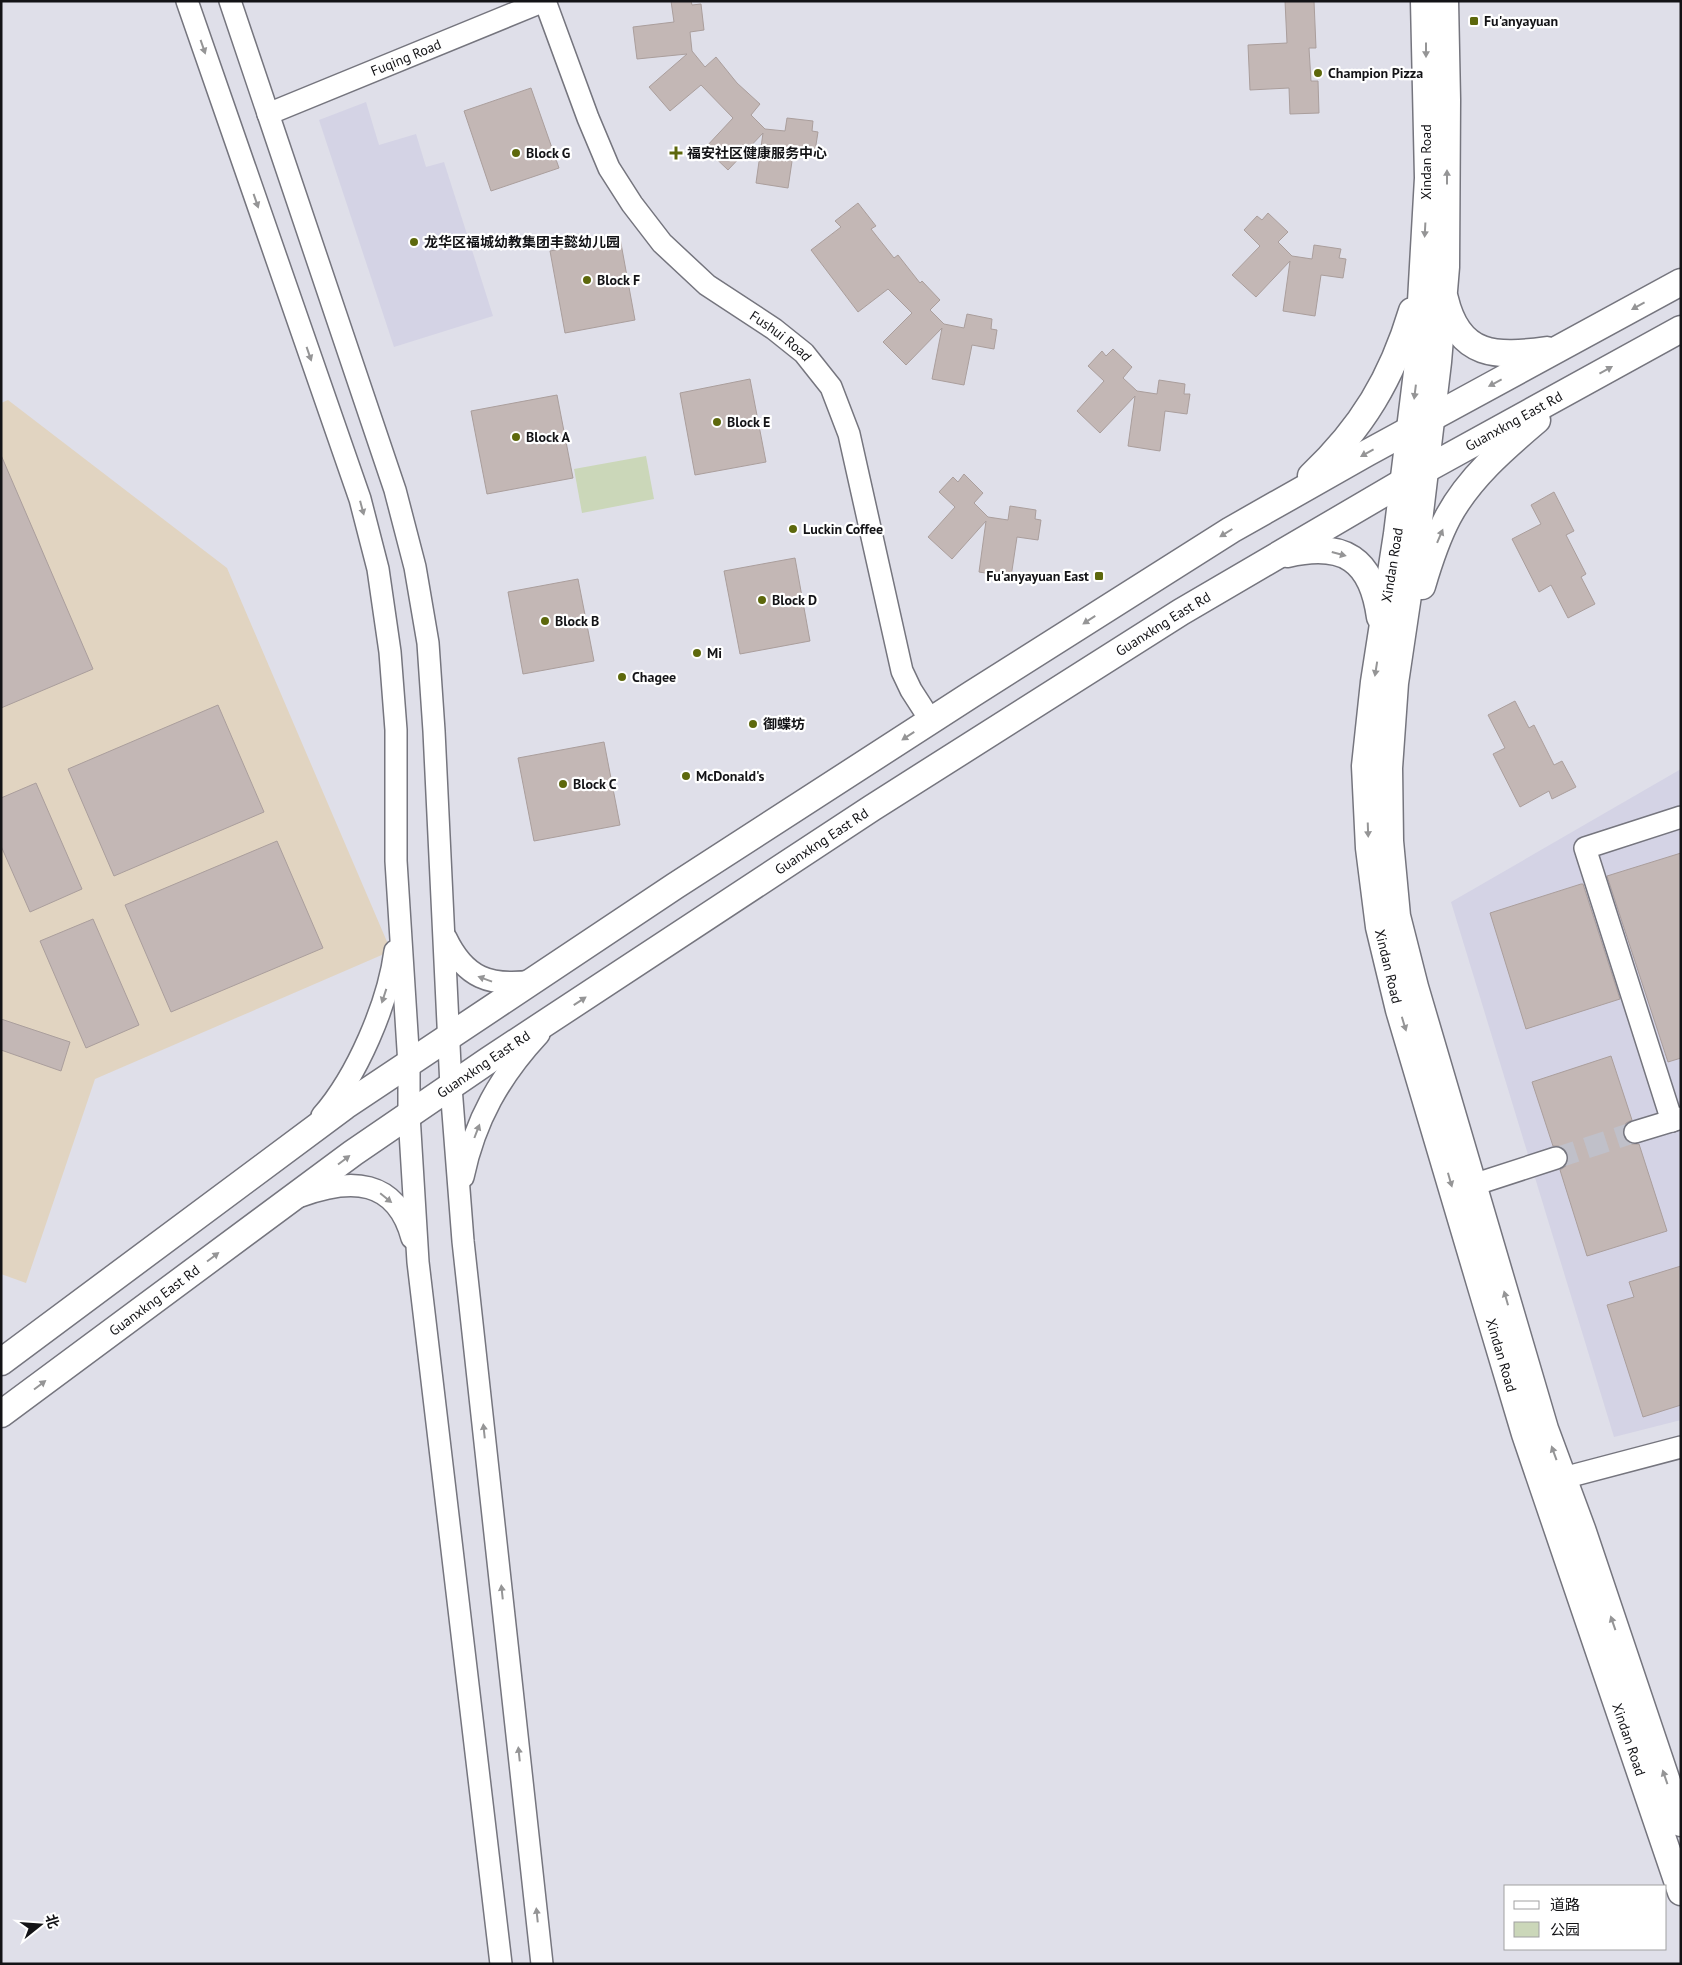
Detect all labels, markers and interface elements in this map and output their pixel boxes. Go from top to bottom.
place label: Fu'anyayuan [1484,12,1558,30]
marker: Fu'anyayuan [1468,15,1480,27]
street label: Fuqing Road [368,35,444,80]
one-way arrow [200,40,207,55]
one-way arrow [1422,42,1430,58]
place label: Champion Pizza [1328,64,1423,82]
marker: Champion Pizza [1312,67,1324,79]
street label: Xindan Road [1417,124,1435,200]
place label: Block G [526,144,570,162]
place label: 福安社区健康服务中心 [687,144,827,162]
marker: 福安社区健康服务中心 [669,146,683,160]
marker: Block G [510,147,522,159]
one-way arrow [1443,169,1451,185]
one-way arrow [252,194,260,209]
one-way arrow [1421,222,1429,238]
place label: 龙华区福城幼教集团丰懿幼儿园 [424,233,620,251]
marker: 龙华区福城幼教集团丰懿幼儿园 [408,236,420,248]
place label: Block F [597,271,640,289]
marker: Block F [581,274,593,286]
one-way arrow [1631,302,1645,310]
street label: Fushui Road [746,307,816,365]
one-way arrow [306,347,313,362]
one-way arrow [1599,366,1613,374]
one-way arrow [1488,379,1502,387]
one-way arrow [1411,384,1419,400]
street label: Guanxkng East Rd [1462,387,1566,455]
place label: Block E [727,413,770,431]
marker: Block E [711,416,723,428]
place label: Block A [526,428,570,446]
marker: Block A [510,431,522,443]
one-way arrow [1361,448,1374,457]
one-way arrow [358,501,366,516]
place label: Luckin Coffee [803,520,883,538]
marker: Luckin Coffee [787,523,799,535]
street label: Xindan Road [1377,526,1407,604]
one-way arrow [1219,529,1233,538]
one-way arrow [1436,529,1444,543]
one-way arrow [1332,550,1347,558]
place label: Fu'anyayuan East [986,567,1089,585]
marker: Fu'anyayuan East [1093,570,1105,582]
street label: Guanxkng East Rd [1112,588,1214,660]
place label: Block D [772,591,817,609]
marker: Block D [756,594,768,606]
place label: Block B [555,612,599,630]
marker: Block B [539,615,551,627]
one-way arrow [1082,615,1095,625]
place label: Mi [707,644,722,662]
marker: Mi [691,647,703,659]
one-way arrow [1371,661,1379,677]
place label: Chagee [632,668,676,686]
marker: Chagee [616,671,628,683]
place label: 御蝶坊 [763,715,805,733]
marker: 御蝶坊 [747,718,759,730]
one-way arrow [901,731,915,741]
place label: McDonald's [696,767,765,785]
marker: McDonald's [680,770,692,782]
place label: Block C [573,775,617,793]
marker: Block C [557,778,569,790]
street label: Guanxkng East Rd [771,804,872,879]
one-way arrow [1364,823,1372,839]
street label: Xindan Road [1371,927,1406,1005]
one-way arrow [477,975,492,983]
one-way arrow [379,989,387,1004]
one-way arrow [573,996,587,1006]
one-way arrow [1400,1017,1408,1032]
street label: Guanxkng East Rd [433,1027,533,1102]
one-way arrow [473,1123,481,1138]
one-way arrow [337,1155,351,1165]
one-way arrow [1446,1172,1454,1188]
one-way arrow [380,1192,393,1203]
one-way arrow [206,1252,220,1262]
street label: Guanxkng East Rd [106,1261,203,1340]
one-way arrow [1502,1291,1510,1306]
street label: Xindan Road [1482,1316,1521,1394]
one-way arrow [33,1380,47,1390]
one-way arrow [480,1422,488,1438]
one-way arrow [1550,1446,1557,1461]
one-way arrow [498,1584,506,1600]
one-way arrow [1609,1616,1617,1631]
street label: Xindan Road [1608,1701,1650,1778]
one-way arrow [515,1745,523,1761]
one-way arrow [1661,1770,1668,1785]
legend [1504,1885,1667,1950]
text: 道路 [1550,1895,1580,1914]
north arrow [15,1900,65,1950]
one-way arrow [533,1907,541,1923]
text: 北 [42,1912,63,1931]
text: 公园 [1550,1920,1580,1939]

